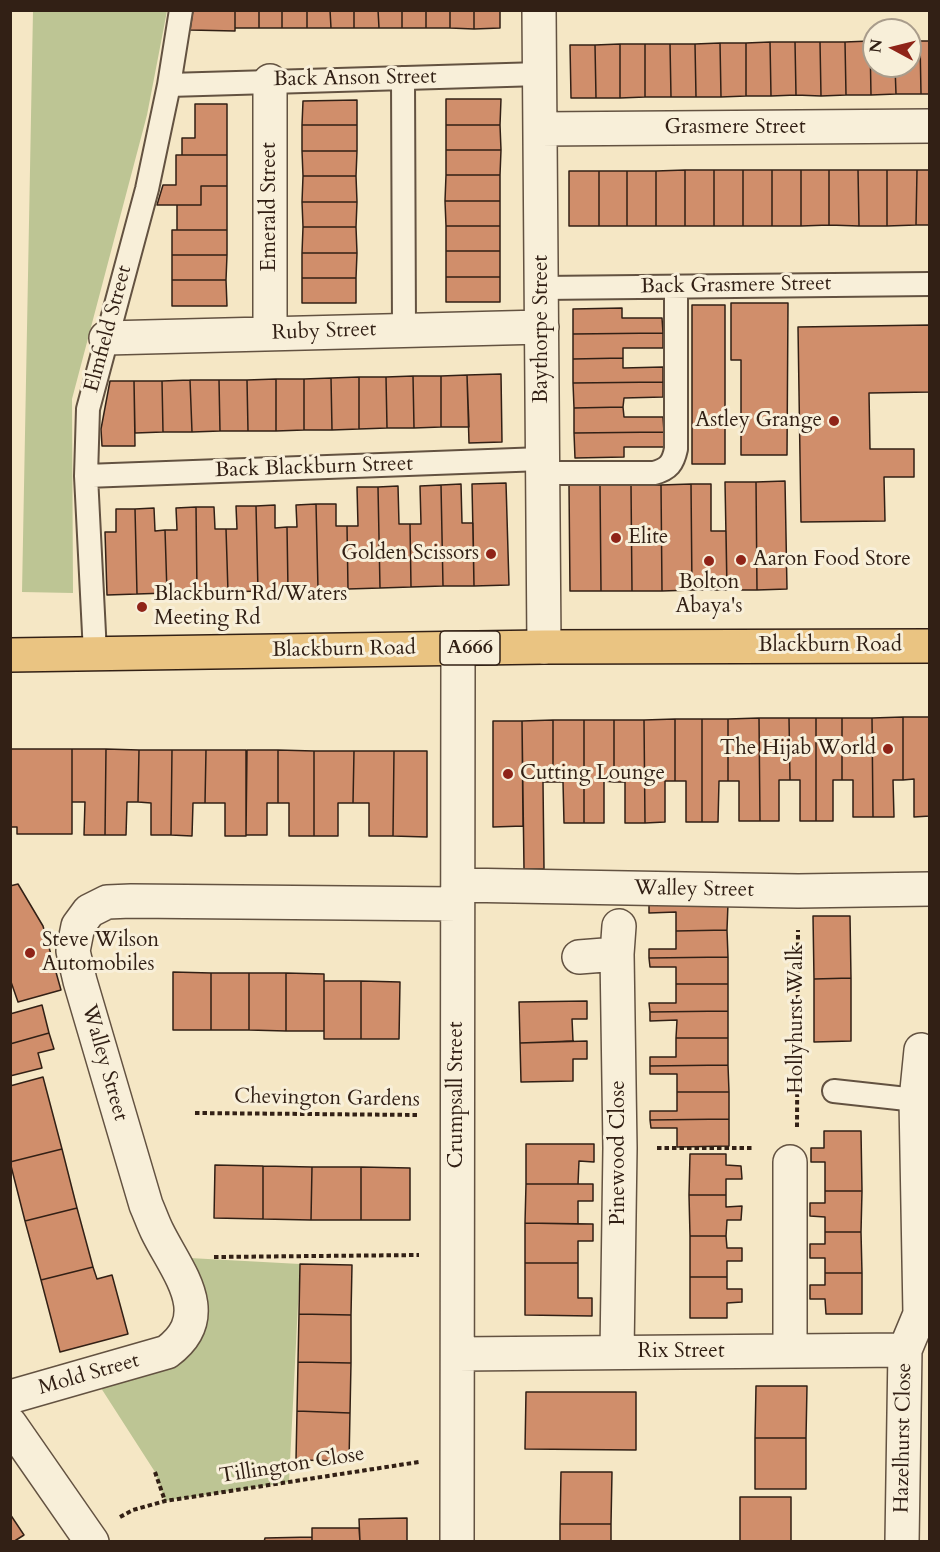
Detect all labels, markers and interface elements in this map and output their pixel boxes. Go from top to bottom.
north arrow [862,18,922,78]
text: N [864,38,888,54]
street label: Back Anson Street [273,65,437,93]
street label: Grasmere Street [664,115,806,141]
street label: Emerald Street [257,142,283,272]
street label: Baythorpe Street [529,255,555,403]
street label: Elmfield Street [80,263,138,395]
street label: Back Grasmere Street [640,272,832,300]
street label: Ruby Street [271,318,377,346]
place label: Astley Grange [695,408,822,434]
marker: Astley Grange [827,414,841,428]
street label: Back Blackburn Street [215,452,413,484]
place label: Elite [628,525,668,551]
marker: Elite [609,531,623,545]
place label: Golden Scissors [341,541,479,567]
marker: Golden Scissors [484,547,498,561]
place label: Aaron Food Store [753,547,911,573]
marker: Aaron Food Store [734,553,748,567]
marker: Bolton Abaya's [702,554,716,568]
place label: Bolton Abaya's [675,570,743,620]
place label: Blackburn Rd/Waters Meeting Rd [154,582,347,632]
marker: Blackburn Rd/Waters Meeting Rd [135,600,149,614]
road number: A666 [440,631,500,665]
street label: Blackburn Road [758,633,902,659]
street label: Blackburn Road [272,636,416,664]
place label: The Hijab World [720,736,876,762]
marker: The Hijab World [881,742,895,756]
place label: Cutting Lounge [520,761,665,787]
marker: Cutting Lounge [501,767,515,781]
street label: Walley Street [634,876,754,904]
place label: Steve Wilson Automobiles [42,928,159,978]
street label: Hollyhurst Walk [784,944,810,1094]
marker: Steve Wilson Automobiles [23,946,37,960]
street label: Walley Street [75,1002,133,1124]
street label: Crumpsall Street [444,1021,470,1169]
street label: Pinewood Close [606,1080,632,1226]
street label: Chevington Gardens [234,1085,420,1113]
street label: Rix Street [637,1339,725,1365]
street label: Mold Street [36,1349,142,1401]
street label: Hazelhurst Close [890,1363,918,1513]
street label: Tillington Close [218,1442,366,1490]

